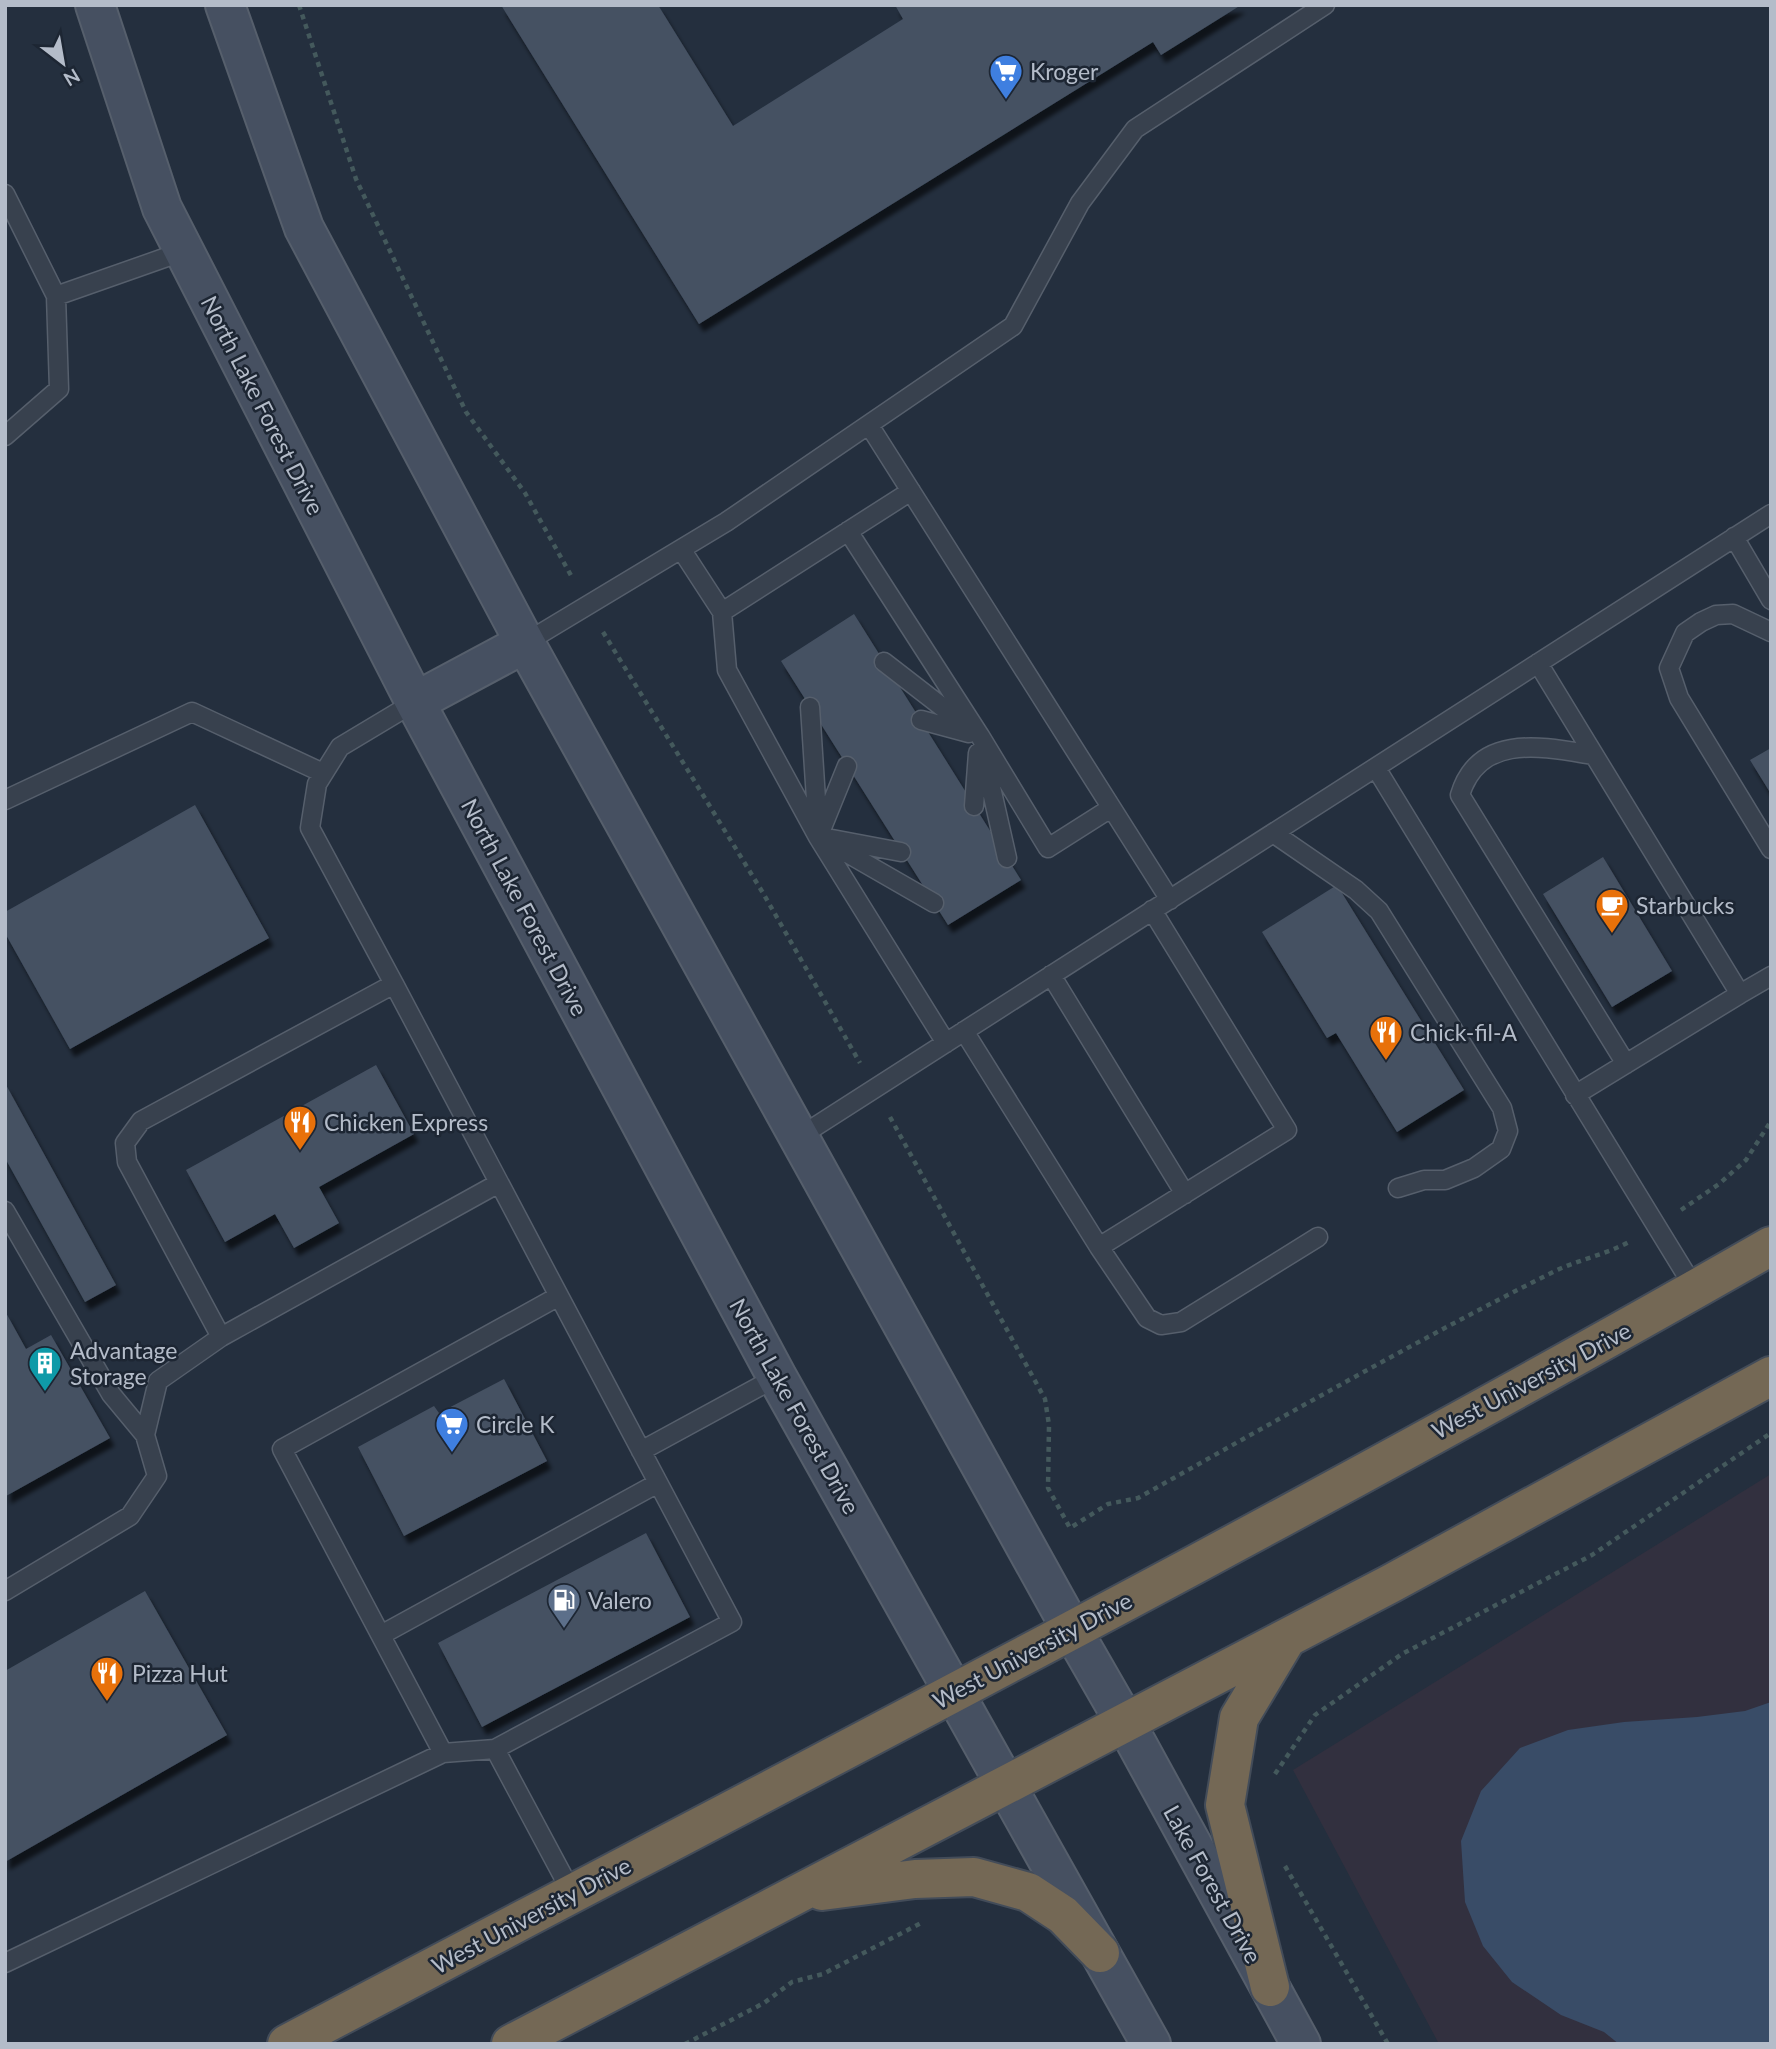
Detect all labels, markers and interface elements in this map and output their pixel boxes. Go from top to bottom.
north arrow [28,28,98,98]
supermarket icon: Kroger [987,52,1025,101]
place label: Kroger [1030,57,1099,85]
text: N [60,64,84,92]
street label: North Lake Forest Drive [196,291,330,519]
street label: North Lake Forest Drive [456,794,594,1020]
cafe icon: Starbucks [1593,886,1631,935]
place label: Starbucks [1636,891,1734,919]
restaurant icon: Chick-fil-A [1367,1013,1405,1062]
place label: Chick-fil-A [1410,1018,1518,1046]
restaurant icon: Chicken Express [281,1103,319,1152]
place label: Chicken Express [324,1108,488,1136]
street label: North Lake Forest Drive [724,1293,866,1519]
street label: West University Drive [1427,1316,1635,1444]
place label: Advantage Storage [70,1336,178,1390]
building icon: Advantage Storage [26,1344,64,1393]
supermarket icon: Circle K [433,1405,471,1454]
place label: Circle K [476,1410,555,1438]
fuel station icon: Valero [545,1581,583,1630]
place label: Valero [588,1586,652,1614]
street label: West University Drive [928,1586,1136,1714]
restaurant icon: Pizza Hut [88,1654,126,1703]
place label: Pizza Hut [132,1659,229,1687]
street label: Lake Forest Drive [1158,1800,1268,1968]
street label: West University Drive [427,1851,635,1979]

